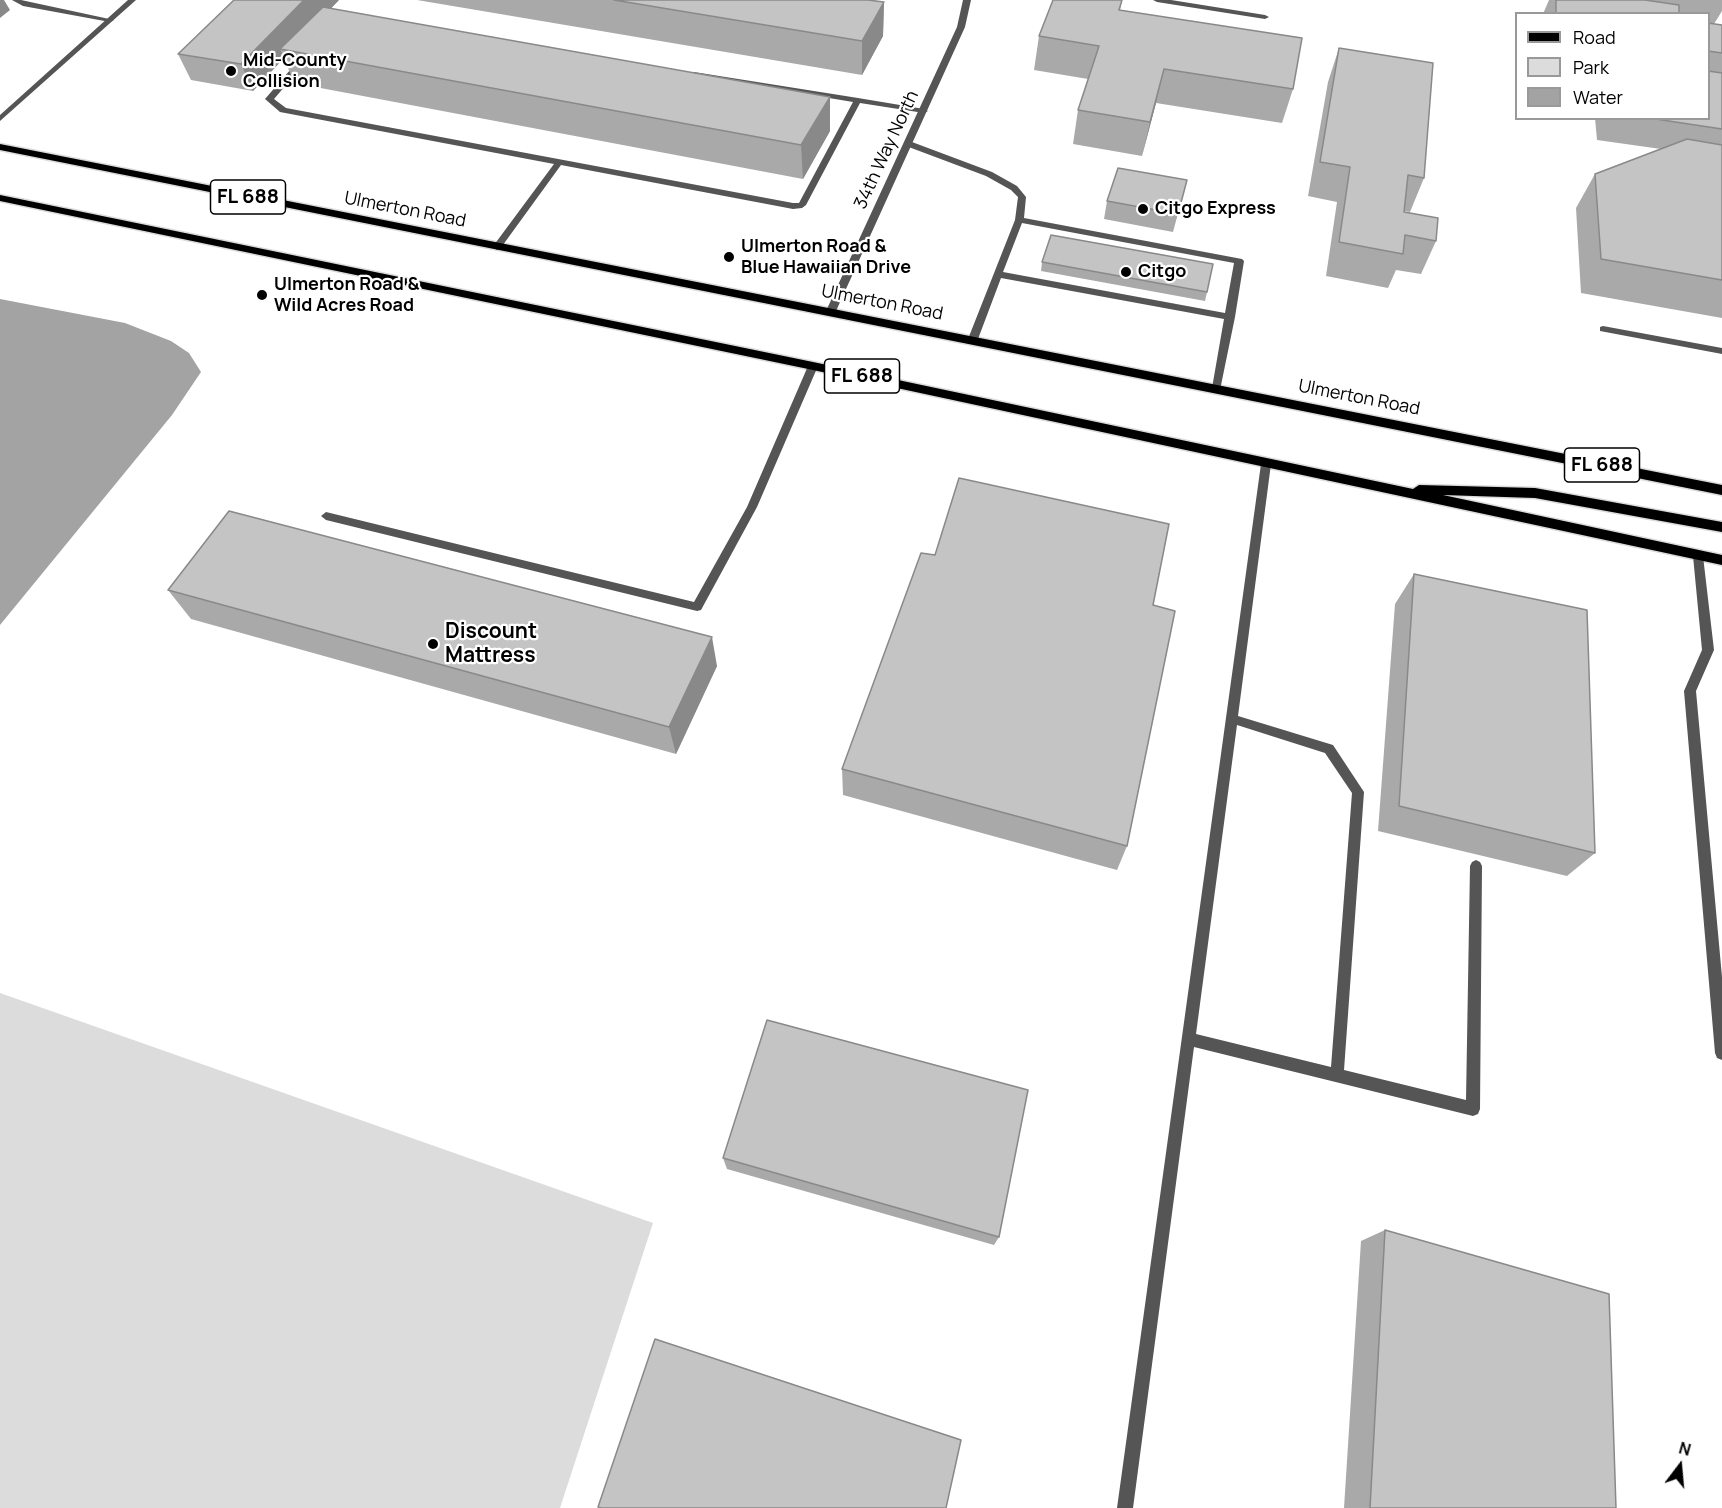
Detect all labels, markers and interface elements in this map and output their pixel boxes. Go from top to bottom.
legend [1515,12,1710,120]
text: Road [1573,25,1616,49]
place label: Mid-County Collision [243,50,347,92]
text: Park [1573,55,1609,79]
marker: Mid-County Collision [224,64,238,78]
text: Water [1573,85,1623,109]
street label: 34th Way North [850,87,924,213]
road number: FL 688 [210,180,286,214]
street label: Ulmerton Road [342,188,468,232]
place label: Citgo Express [1155,198,1276,220]
marker: Citgo Express [1136,202,1150,216]
place label: Ulmerton Road & Blue Hawaiian Drive [741,236,911,278]
marker: Ulmerton Road & Blue Hawaiian Drive [722,250,736,264]
place label: Citgo [1138,261,1186,283]
marker: Citgo [1119,265,1133,279]
place label: Ulmerton Road & Wild Acres Road [274,274,419,316]
street label: Ulmerton Road [819,281,945,325]
marker: Ulmerton Road & Wild Acres Road [255,288,269,302]
road number: FL 688 [824,359,900,393]
street label: Ulmerton Road [1296,376,1422,420]
road number: FL 688 [1564,448,1640,482]
place label: Discount Mattress [445,619,537,669]
marker: Discount Mattress [426,637,440,651]
north arrow [1650,1436,1710,1496]
text: N [1676,1437,1694,1461]

